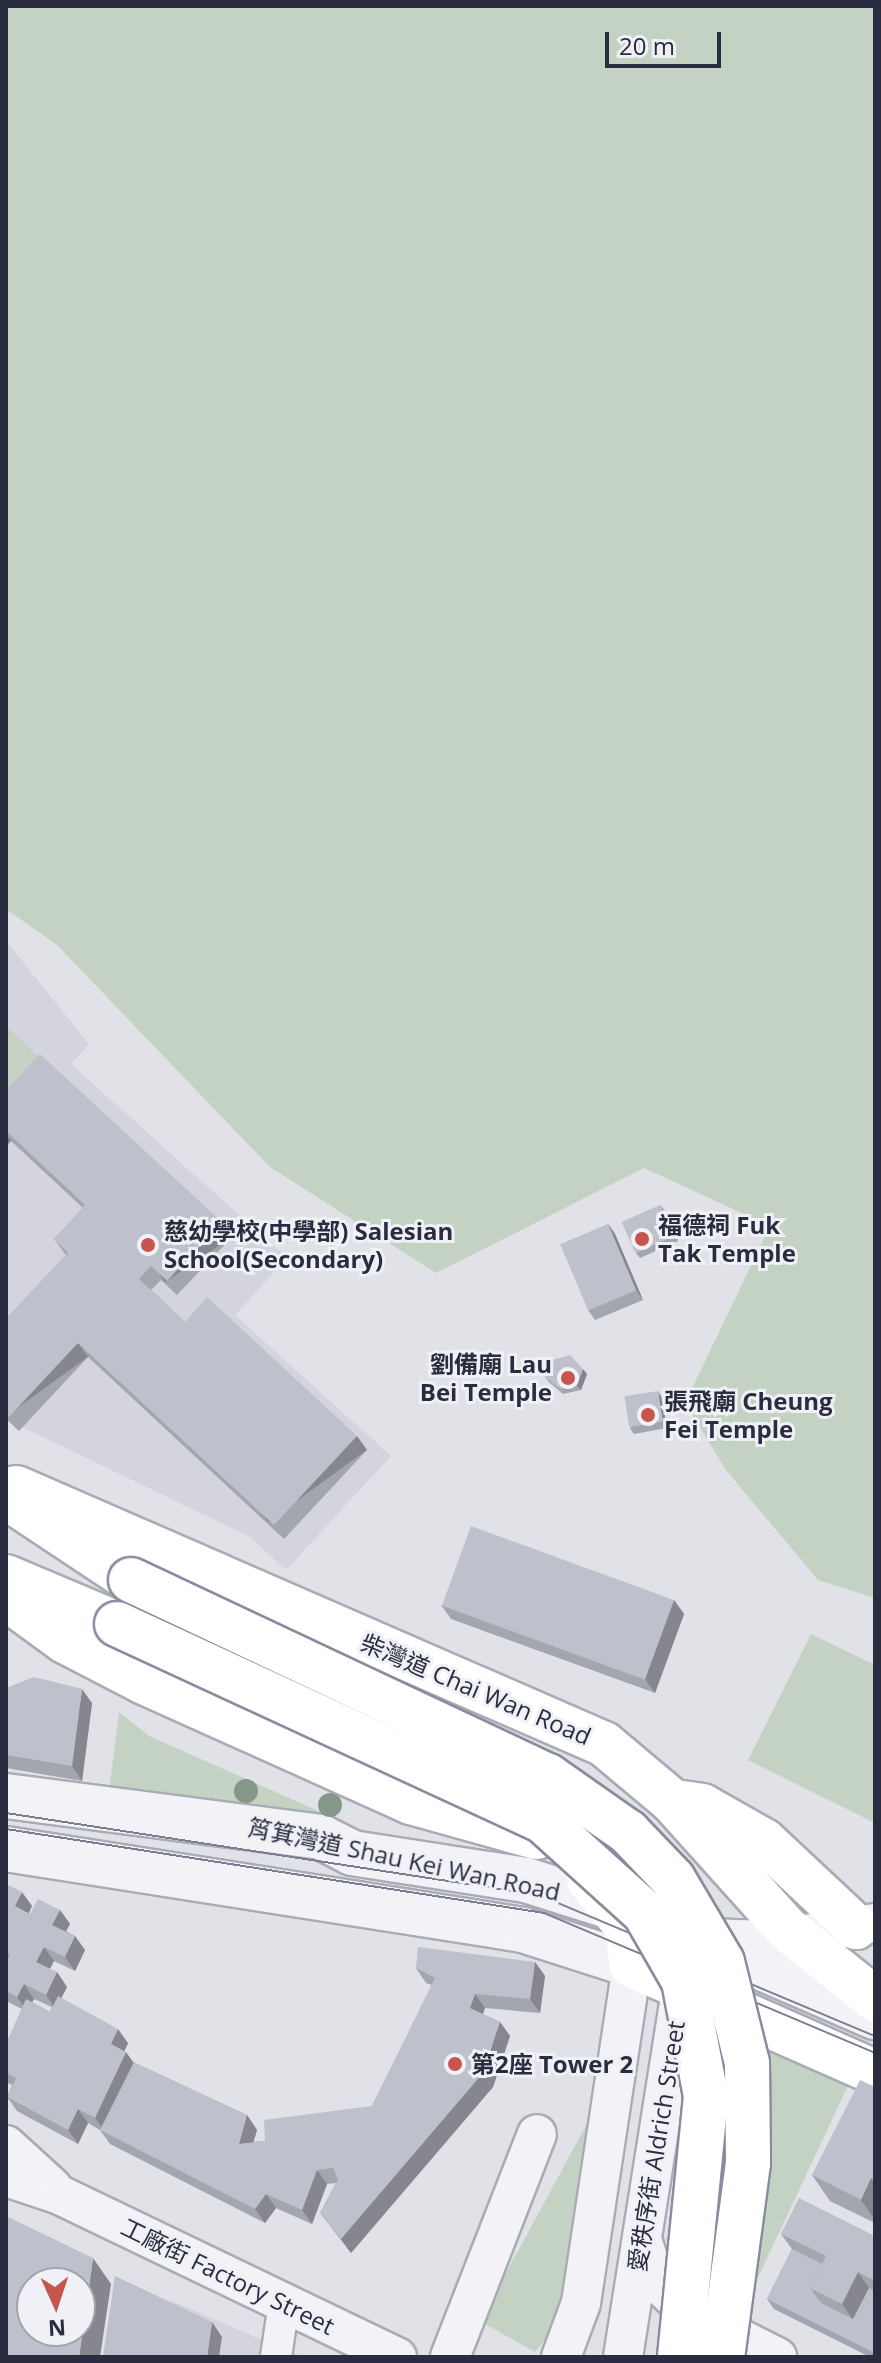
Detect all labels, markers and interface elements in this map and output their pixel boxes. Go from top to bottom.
scale bar [609,16,725,66]
text: 20 m [619,29,675,62]
place label: 福德祠 Fuk Tak Temple [658,1211,796,1267]
place label: 慈幼學校(中學部) Salesian School(Secondary) [164,1217,453,1273]
marker: 福德祠 Fuk Tak Temple [633,1230,651,1248]
marker: 慈幼學校(中學部) Salesian School(Secondary) [139,1236,157,1254]
place label: 劉備廟 Lau Bei Temple [420,1350,552,1406]
marker: 劉備廟 Lau Bei Temple [559,1369,577,1387]
place label: 張飛廟 Cheung Fei Temple [664,1387,833,1443]
marker: 張飛廟 Cheung Fei Temple [639,1406,657,1424]
street label: 柴灣道 Chai Wan Road [356,1627,596,1751]
street label: 筲箕灣道 Shau Kei Wan Road [245,1812,563,1906]
street label: 愛秩序街 Aldrich Street [622,2019,690,2273]
place label: 第2座 Tower 2 [471,2050,633,2078]
marker: 第2座 Tower 2 [446,2055,464,2073]
street label: 工廠街 Factory Street [117,2212,339,2340]
north arrow [16,2267,96,2347]
text: N [47,2314,67,2344]

